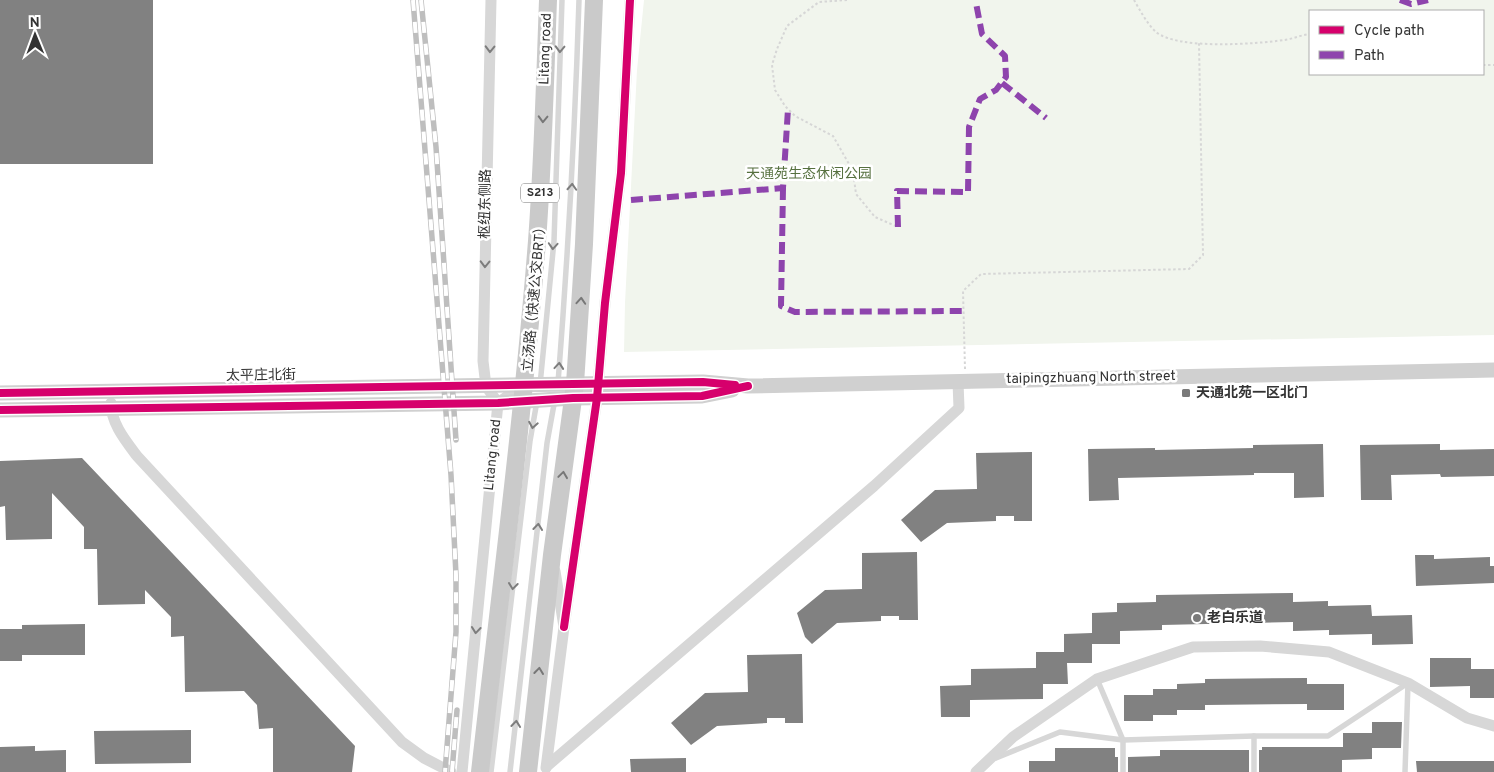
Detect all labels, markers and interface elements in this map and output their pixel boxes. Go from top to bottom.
north arrow [10,10,60,60]
legend [1309,10,1484,75]
street label: Litang road [536,13,556,85]
text: N [30,15,40,32]
text: Cycle path [1354,22,1425,41]
one-way arrow [485,45,495,53]
one-way arrow [555,45,566,53]
text: Path [1354,47,1385,66]
one-way arrow [538,115,549,123]
park label: 天通苑生态休闲公园 [746,165,872,183]
street label: 枢纽东侧路 [476,169,495,239]
one-way arrow [566,183,577,191]
road number: S213 [521,184,559,202]
street label: 立汤路（快速公交BRT） [519,219,550,373]
one-way arrow [548,242,559,250]
one-way arrow [480,260,490,268]
one-way arrow [575,296,586,304]
one-way arrow [553,362,564,370]
street label: 太平庄北街 [226,366,296,385]
street label: taipingzhuang North street [1006,368,1176,388]
place label: 天通北苑一区北门 [1196,385,1308,402]
marker: 天通北苑一区北门 [1180,387,1192,399]
street label: Litang road [481,418,505,492]
one-way arrow [529,420,539,429]
one-way arrow [557,471,568,479]
one-way arrow [532,523,543,531]
one-way arrow [508,582,519,590]
place label: 老白乐道 [1207,609,1263,627]
marker: 老白乐道 [1191,612,1203,624]
one-way arrow [470,626,481,634]
one-way arrow [533,667,544,675]
one-way arrow [510,719,521,727]

